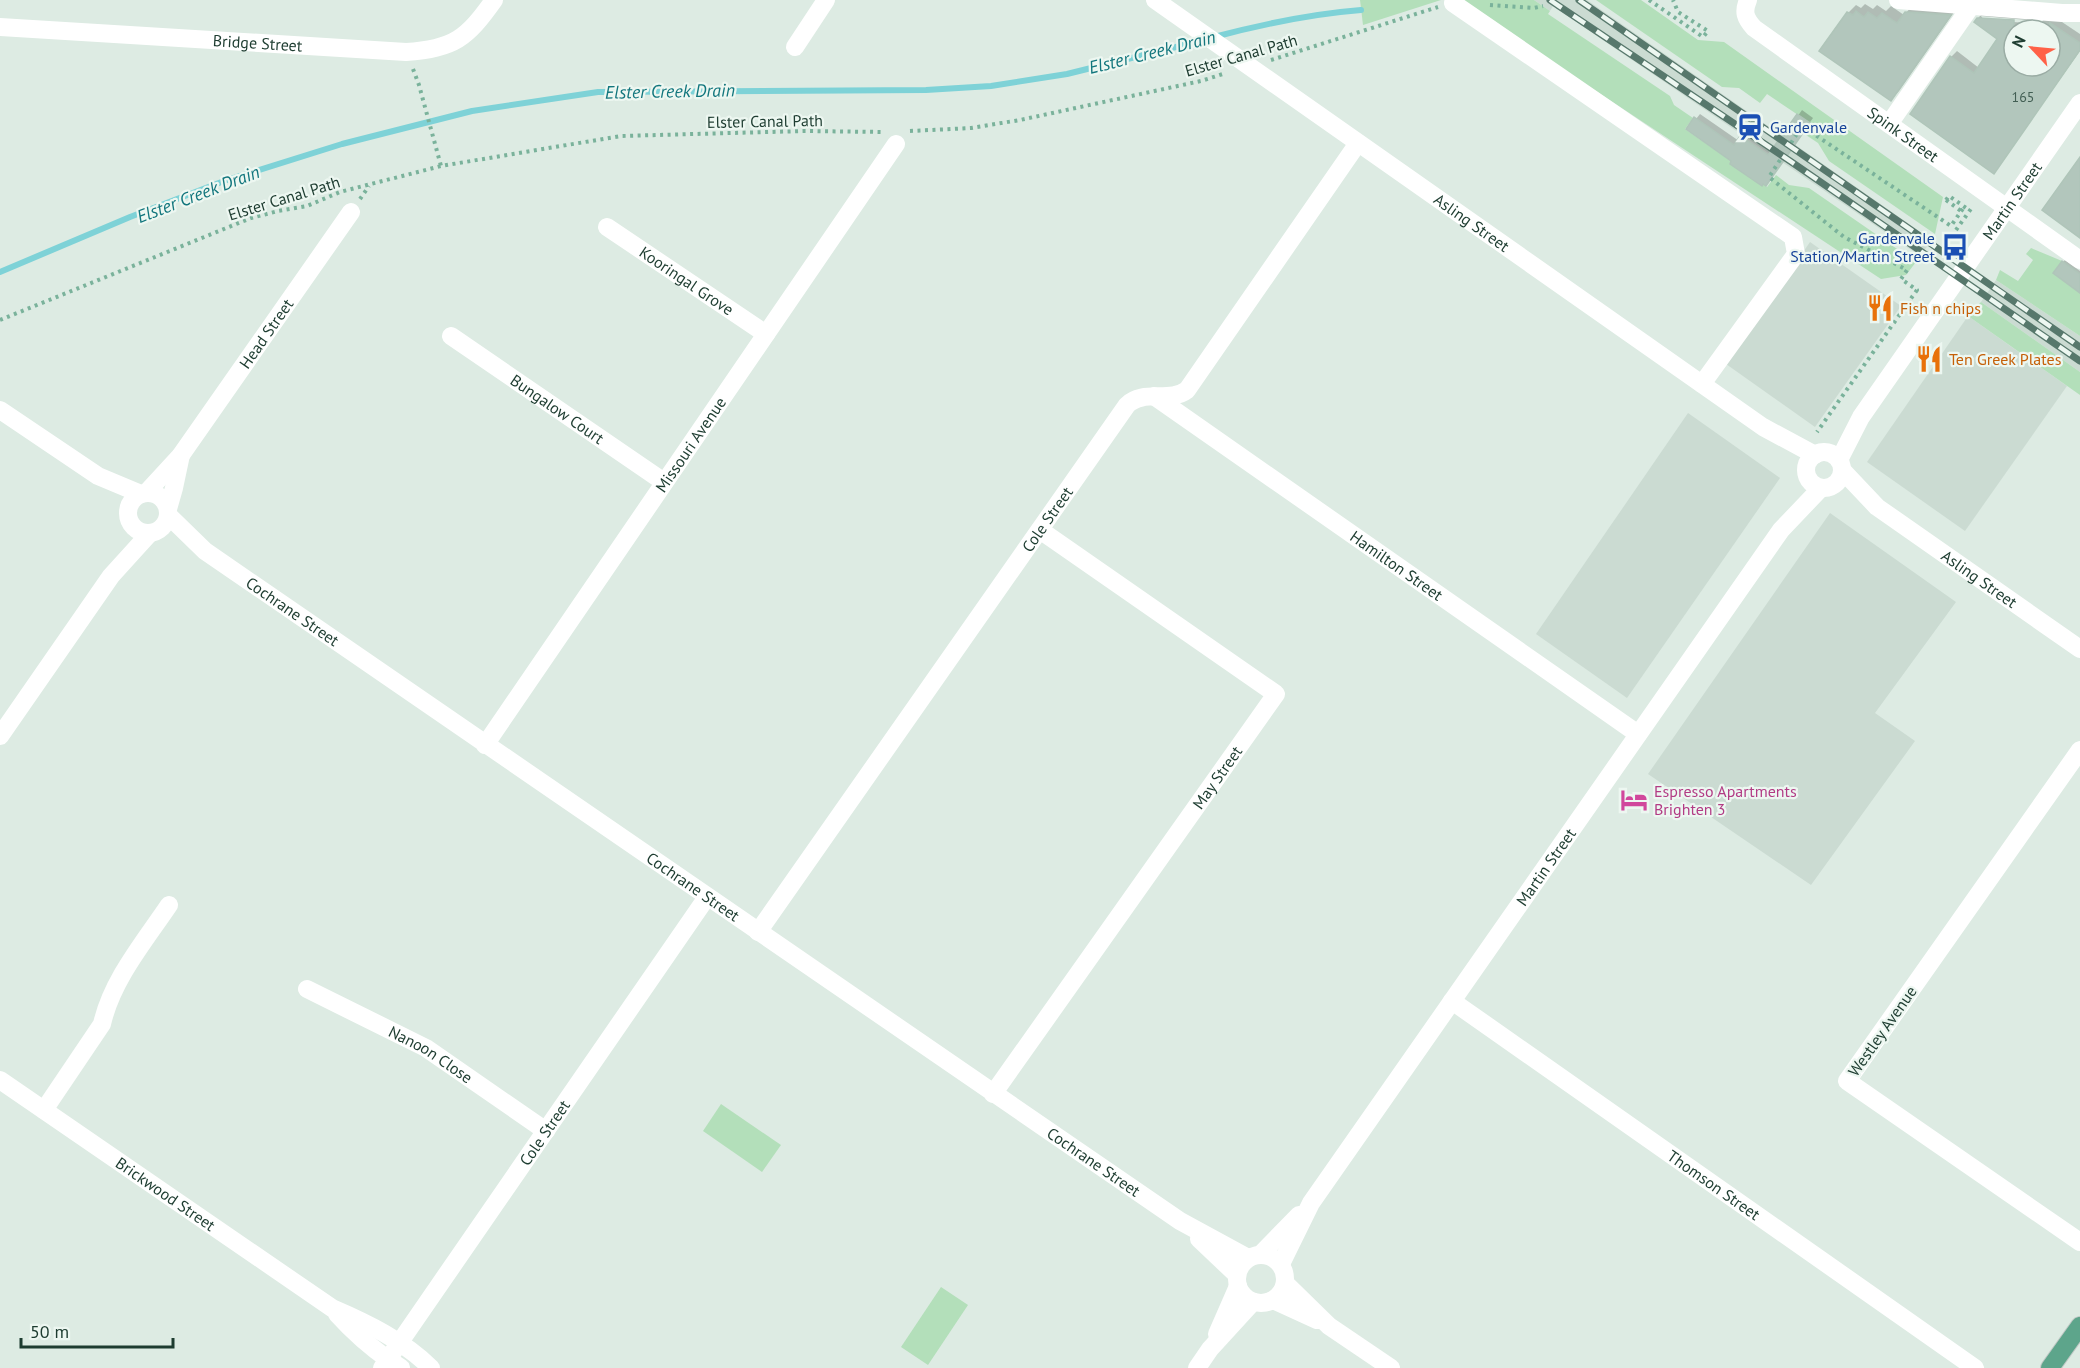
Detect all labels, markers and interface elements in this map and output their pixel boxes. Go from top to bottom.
north arrow [2002,18,2062,78]
water label: Elster Creek Drain [1086,25,1218,79]
street label: Elster Canal Path [1182,29,1300,81]
street label: Bridge Street [212,30,303,56]
text: N [2007,32,2030,51]
water label: Elster Creek Drain [605,78,735,104]
house number: 165 [2012,88,2034,106]
street label: Spink Street [1864,102,1943,167]
street label: Elster Canal Path [707,110,823,132]
station icon: Gardenvale [1735,112,1765,142]
place label: Gardenvale [1770,117,1847,137]
street label: Martin Street [1978,158,2046,243]
water label: Elster Creek Drain [133,160,263,228]
street label: Elster Canal Path [226,171,342,225]
street label: Asling Street [1430,189,1514,256]
place label: Gardenvale Station/Martin Street [1790,228,1936,266]
bus stop icon: Gardenvale Station/Martin Street [1940,232,1970,262]
street label: Kooringal Grove [636,242,738,319]
restaurant icon: Fish n chips [1865,293,1895,323]
street label: Head Street [235,294,298,372]
place label: Fish n chips [1900,298,1981,318]
restaurant icon: Ten Greek Plates [1914,344,1944,374]
place label: Ten Greek Plates [1949,349,2062,369]
street label: Bungalow Court [507,370,609,448]
street label: Missouri Avenue [651,393,730,496]
street label: Cole Street [1017,482,1077,556]
street label: Hamilton Street [1346,526,1447,605]
street label: Asling Street [1938,545,2022,612]
street label: Cochrane Street [242,572,344,651]
street label: May Street [1188,741,1247,813]
place label: Espresso Apartments Brighten 3 [1654,781,1797,819]
hotel icon: Espresso Apartments Brighten 3 [1619,785,1649,815]
street label: Martin Street [1512,824,1580,910]
street label: Cochrane Street [643,847,744,926]
street label: Westley Avenue [1843,982,1921,1080]
street label: Nanoon Close [385,1021,477,1087]
street label: Cole Street [515,1096,574,1169]
street label: Cochrane Street [1043,1123,1145,1201]
street label: Thomson Street [1664,1145,1765,1224]
street label: Brickwood Street [112,1153,220,1235]
scale bar [21,1311,172,1349]
text: 50 m [30,1320,69,1343]

